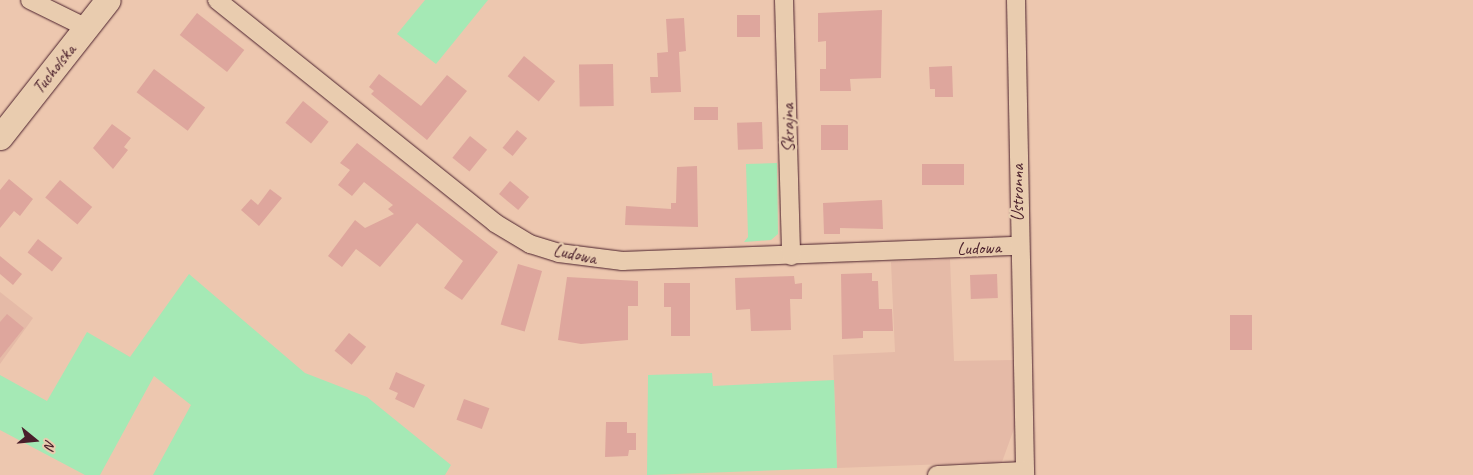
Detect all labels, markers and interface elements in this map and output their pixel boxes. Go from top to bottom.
street label: Tucholska [28,40,80,98]
street label: Skrajna [777,103,799,153]
street label: Ustronna [1006,164,1028,222]
street label: Ludowa [957,236,1001,260]
street label: Ludowa [551,239,599,269]
north arrow [10,415,60,465]
text: N [40,438,59,451]

